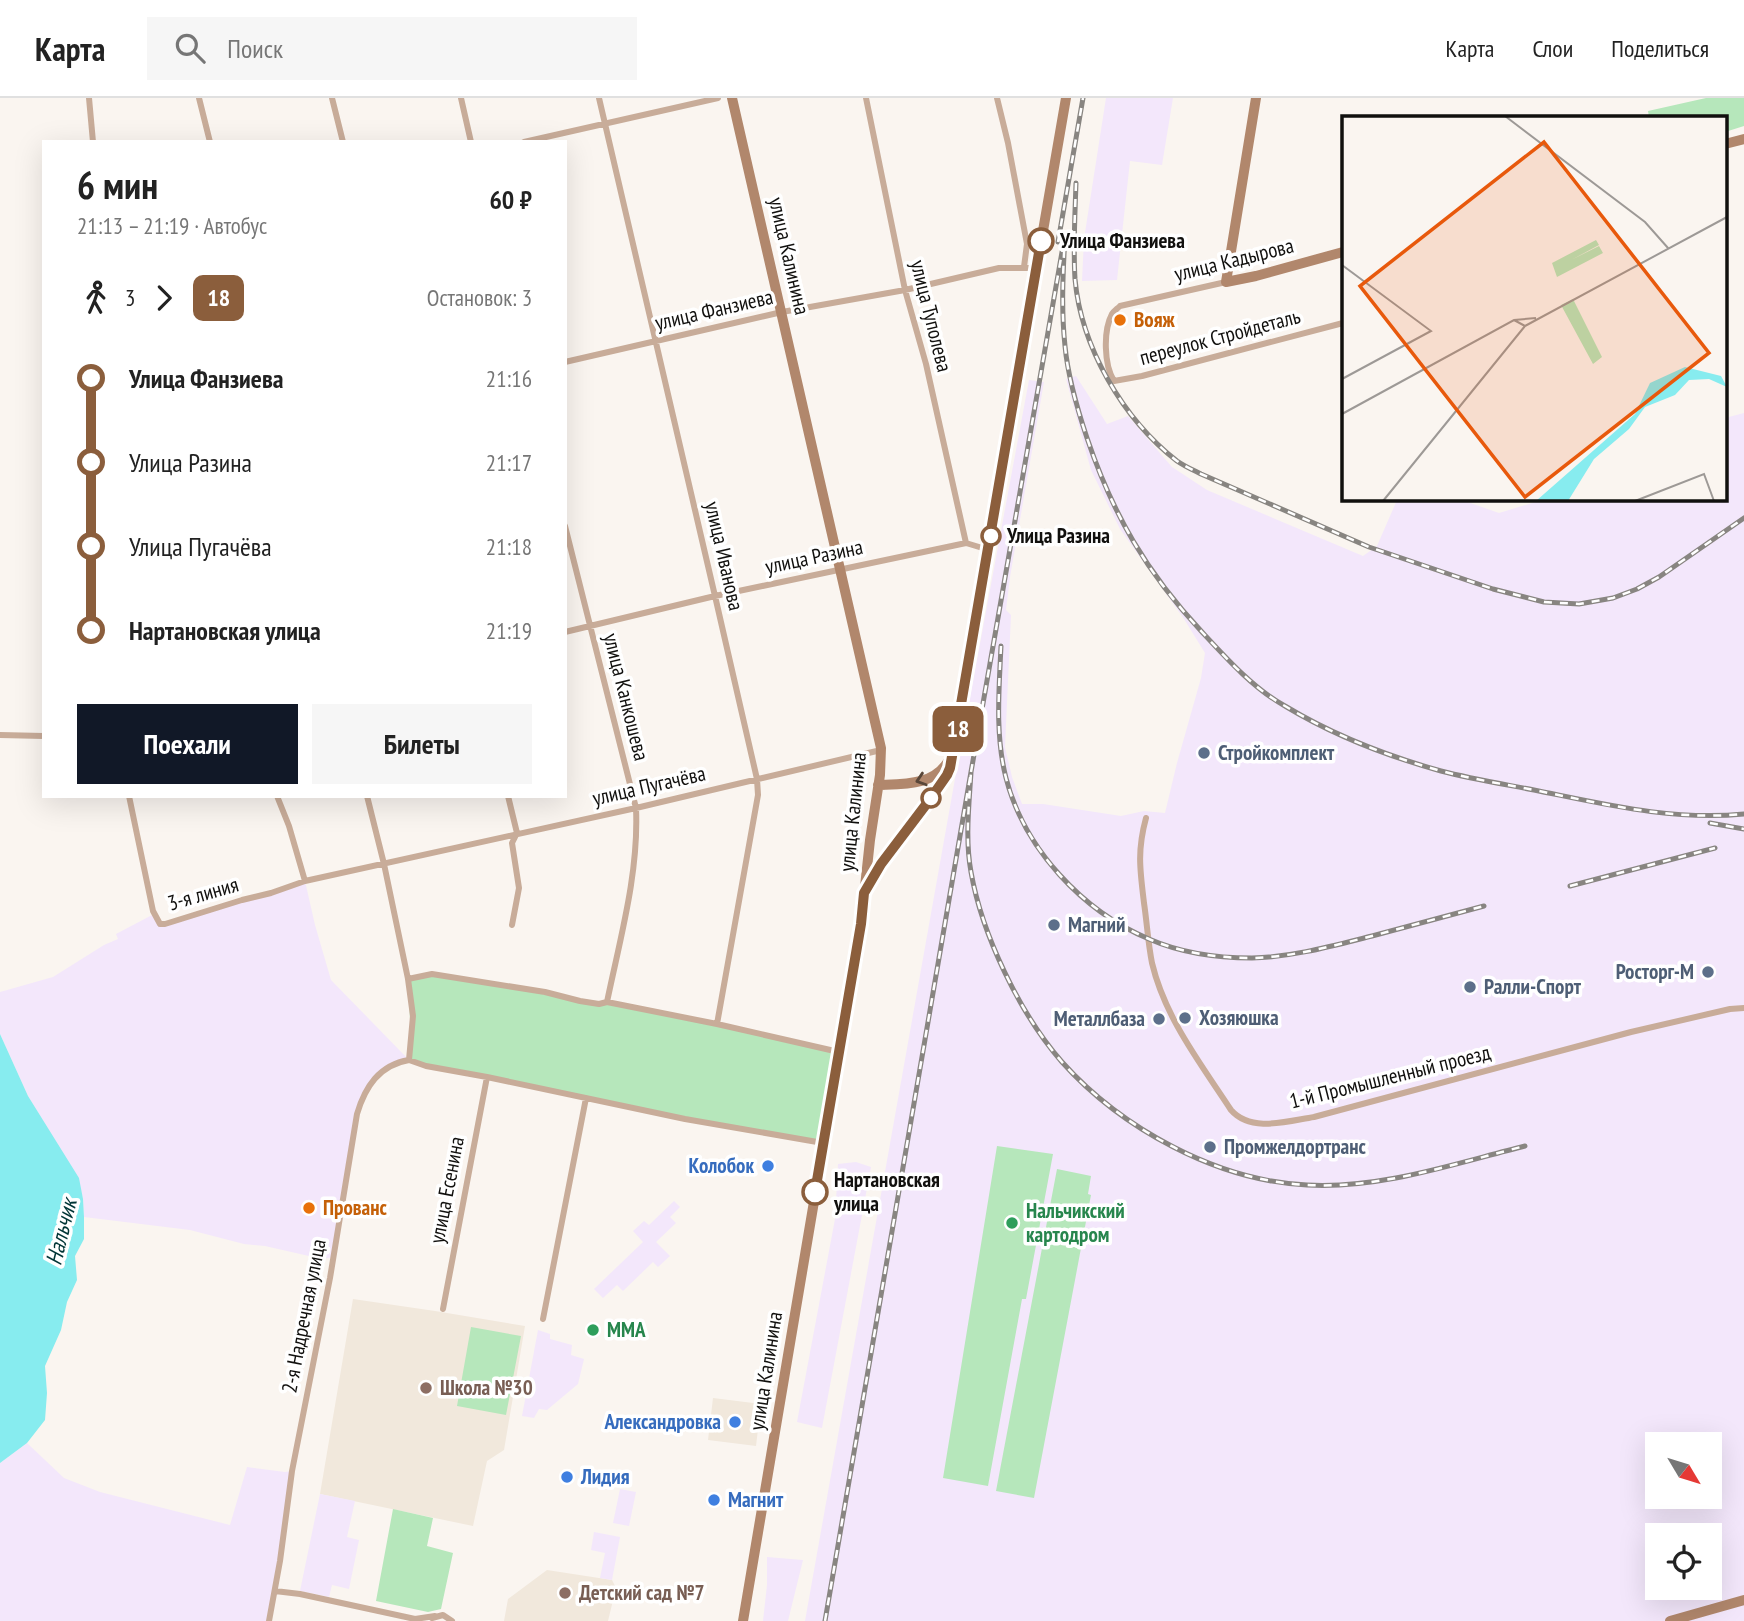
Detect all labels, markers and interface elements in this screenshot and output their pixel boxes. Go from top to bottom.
search box [147,17,637,80]
text: Карта [35,27,105,70]
icon: search [171,29,209,67]
text: Поиск [227,32,283,65]
text: Карта [1446,33,1494,64]
text: Слои [1532,33,1573,64]
text: Поделиться [1611,33,1709,64]
inset map [1342,116,1726,500]
text: 6 мин [77,160,158,209]
text: 60 ₽ [489,183,532,216]
street label: улица Калинина [763,194,816,317]
text: 21:13 – 21:19 · Автобус [77,211,267,240]
place label: Улица Фанзиева [1059,227,1185,254]
marker: Улица Фанзиева [1028,228,1054,254]
street label: улица Кадырова [1171,232,1296,287]
street label: улица Туполева [905,257,958,375]
icon: walk [77,279,115,317]
icon: forward [145,279,183,317]
text: 18 [207,282,230,313]
text: 3 [125,283,135,312]
text: Остановок: 3 [427,283,532,312]
street label: улица Фанзиева [652,283,776,336]
street label: переулок Стройдеталь [1137,302,1303,371]
place label: Вояж [1134,306,1175,333]
marker: Вояж [1112,312,1128,328]
text: Улица Фанзиева [129,362,284,395]
text: 21:16 [486,364,532,393]
text: Улица Разина [129,446,252,479]
text: 21:17 [486,448,532,477]
street label: улица Иванова [699,499,750,613]
place label: Улица Разина [1006,522,1110,549]
marker: Улица Разина [981,526,1001,546]
text: Улица Пугачёва [129,530,272,563]
text: 21:18 [486,532,532,561]
street label: улица Разина [763,533,865,580]
text: Нартановская улица [129,614,321,647]
text: 21:19 [486,616,532,645]
street label: улица Канкошева [598,630,655,763]
button: Поехали [77,704,298,784]
button: Билеты [312,704,532,784]
line badge: 18 [926,706,990,752]
text: 18 [947,713,969,744]
place label: Стройкомплект [1218,739,1335,766]
marker: Стройкомплект [1196,745,1212,761]
street label: улица Калинина [833,751,872,873]
street label: улица Пугачёва [590,759,708,812]
one-way arrow [915,772,927,786]
unlabelled marker [921,788,941,808]
street label: 3-я линия [164,871,241,916]
place label: Магний [1068,911,1125,938]
marker: Магний [1046,917,1062,933]
place label: Росторг-М [1616,958,1694,985]
marker: Росторг-М [1700,964,1716,980]
place label: Ралли-Спорт [1484,973,1582,1000]
marker: Ралли-Спорт [1462,979,1478,995]
place label: Хозяюшка [1199,1004,1279,1031]
place label: Металлбаза [1054,1005,1145,1032]
marker: Хозяюшка [1177,1010,1193,1026]
marker: Металлбаза [1151,1011,1167,1027]
street label: 1-й Промышленный проезд [1287,1038,1493,1115]
place label: Промжелдортранс [1224,1133,1367,1160]
street label: улица Есенина [423,1134,470,1246]
marker: Промжелдортранс [1202,1139,1218,1155]
place label: Колобок [689,1152,754,1179]
marker: Колобок [760,1158,776,1174]
place label: Нартановская улица [833,1166,940,1217]
marker: Нартановская улица [802,1179,828,1205]
water label: Нальчик [38,1193,83,1268]
place label: Прованс [323,1194,388,1221]
place label: Нальчикский картодром [1026,1197,1125,1248]
marker: Прованс [301,1200,317,1216]
marker: Нальчикский картодром [1004,1215,1020,1231]
street label: 2-я Надречная улица [275,1237,332,1395]
street label: улица Калинина [743,1310,788,1432]
place label: MMA [607,1316,646,1343]
marker: MMA [585,1322,601,1338]
place label: Школа №30 [440,1374,533,1401]
marker: Школа №30 [418,1380,434,1396]
place label: Александровка [603,1408,721,1435]
marker: Александровка [727,1414,743,1430]
north arrow [1645,1432,1722,1508]
map controls [1645,1432,1722,1600]
place label: Лидия [580,1463,630,1490]
marker: Лидия [559,1469,575,1485]
place label: Магнит [728,1486,784,1513]
marker: Магнит [706,1492,722,1508]
button: locate [1645,1523,1722,1600]
place label: Детский сад №7 [579,1579,704,1606]
marker: Детский сад №7 [557,1585,573,1601]

